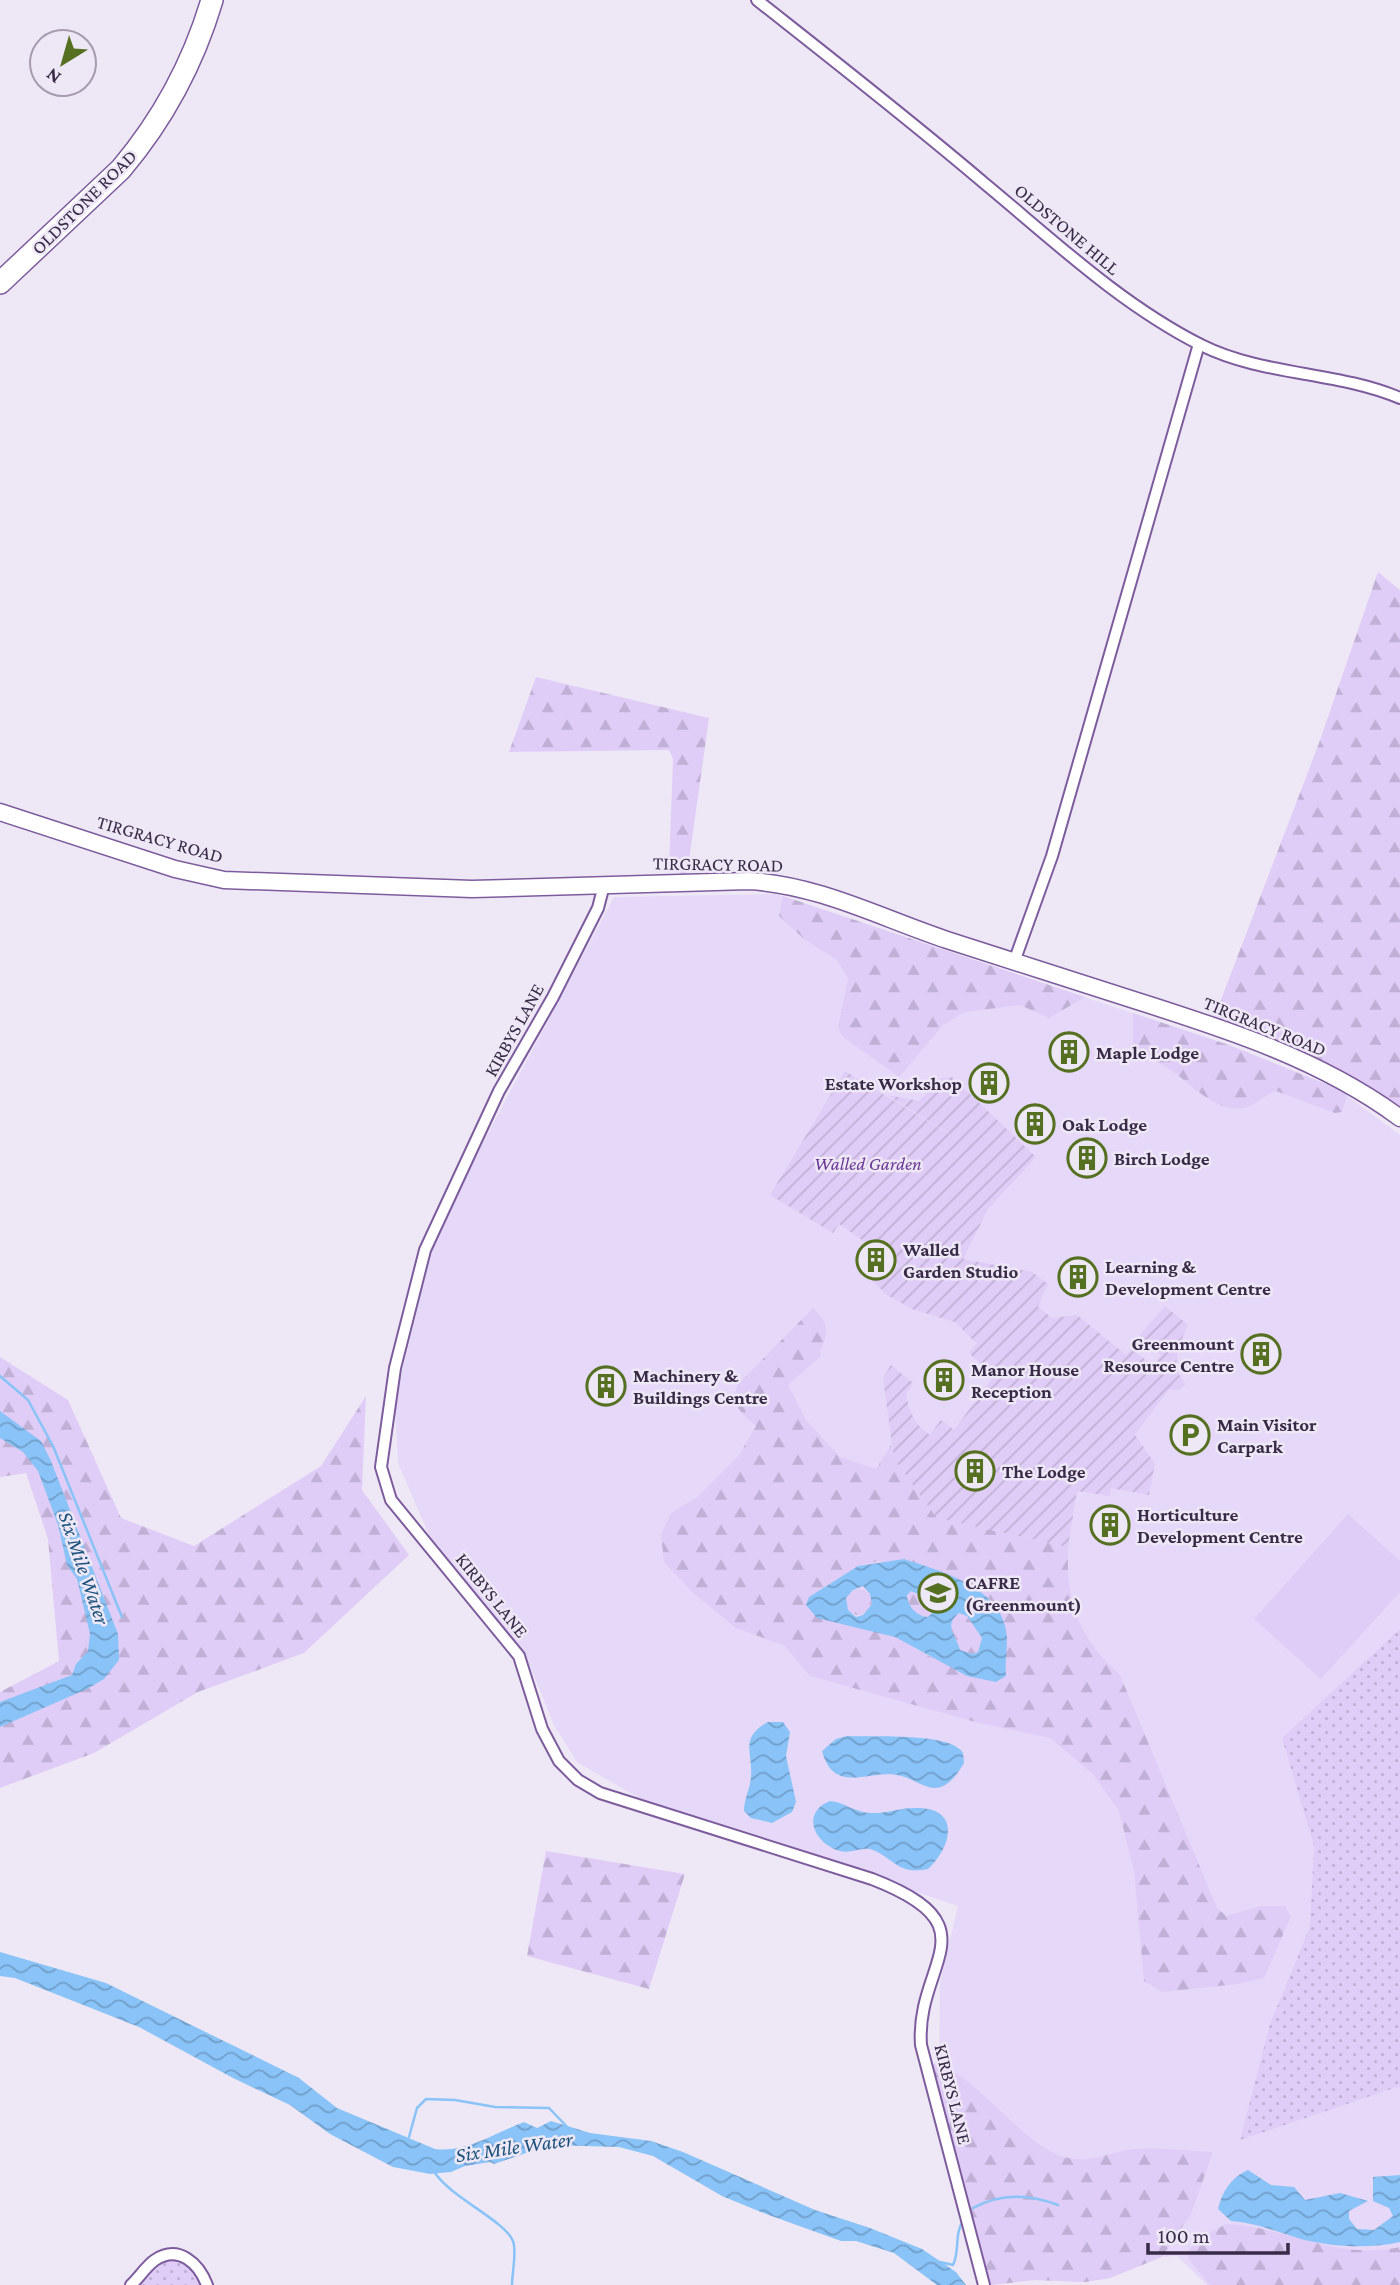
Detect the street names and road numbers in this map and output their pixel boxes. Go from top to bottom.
street label: OLDSTONE ROAD [27,145,141,259]
street label: OLDSTONE HILL [1010,179,1124,279]
street label: TIRGRACY ROAD [94,811,226,867]
street label: TIRGRACY ROAD [653,852,783,876]
street label: KIRBYS LANE [480,980,548,1080]
street label: TIRGRACY ROAD [1201,992,1329,1060]
street label: KIRBYS LANE [452,1548,532,1642]
street label: KIRBYS LANE [930,2042,976,2146]

